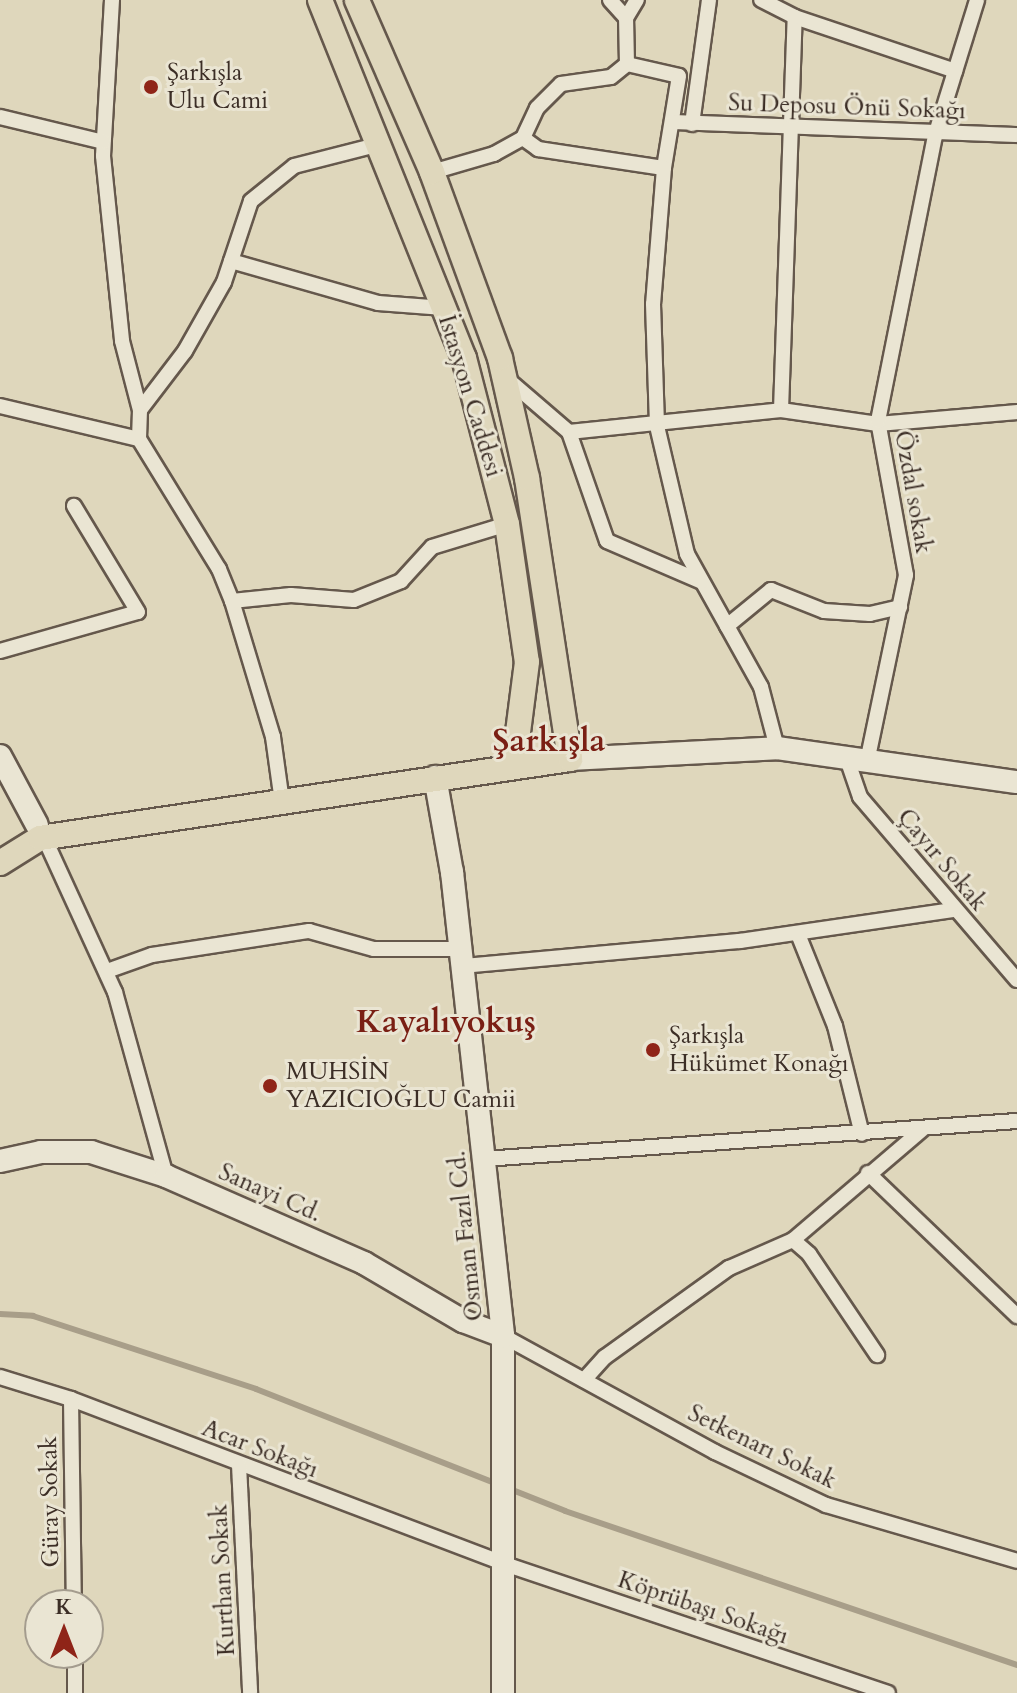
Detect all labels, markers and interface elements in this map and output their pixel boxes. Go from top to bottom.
place label: Şarkışla Ulu Cami [167,59,268,115]
marker: Şarkışla Ulu Cami [142,78,160,96]
street label: Su Deposu Önü Sokağı [728,88,966,126]
street label: İstasyon Caddesi [432,312,508,480]
street label: Özdal sokak [888,428,938,556]
district label: Şarkışla [493,722,605,760]
street label: Çayır Sokak [891,803,993,917]
district label: Kayalıyokuş [356,1003,536,1041]
place label: Şarkışla Hükümet Konağı [669,1022,848,1078]
marker: Şarkışla Hükümet Konağı [644,1041,662,1059]
place label: MUHSİN YAZICIOĞLU Camii [286,1058,516,1114]
marker: MUHSİN YAZICIOĞLU Camii [261,1077,279,1095]
street label: Osman Fazıl Cd. [443,1150,489,1322]
street label: Sanayi Cd. [214,1158,326,1228]
street label: Setkenarı Sokak [683,1399,841,1495]
street label: Acar Sokağı [198,1414,322,1484]
street label: Güray Sokak [34,1436,66,1568]
street label: Kurthan Sokak [205,1503,241,1657]
street label: Köprübaşı Sokağı [614,1565,792,1651]
north arrow [24,1589,104,1669]
text: K [55,1592,73,1622]

